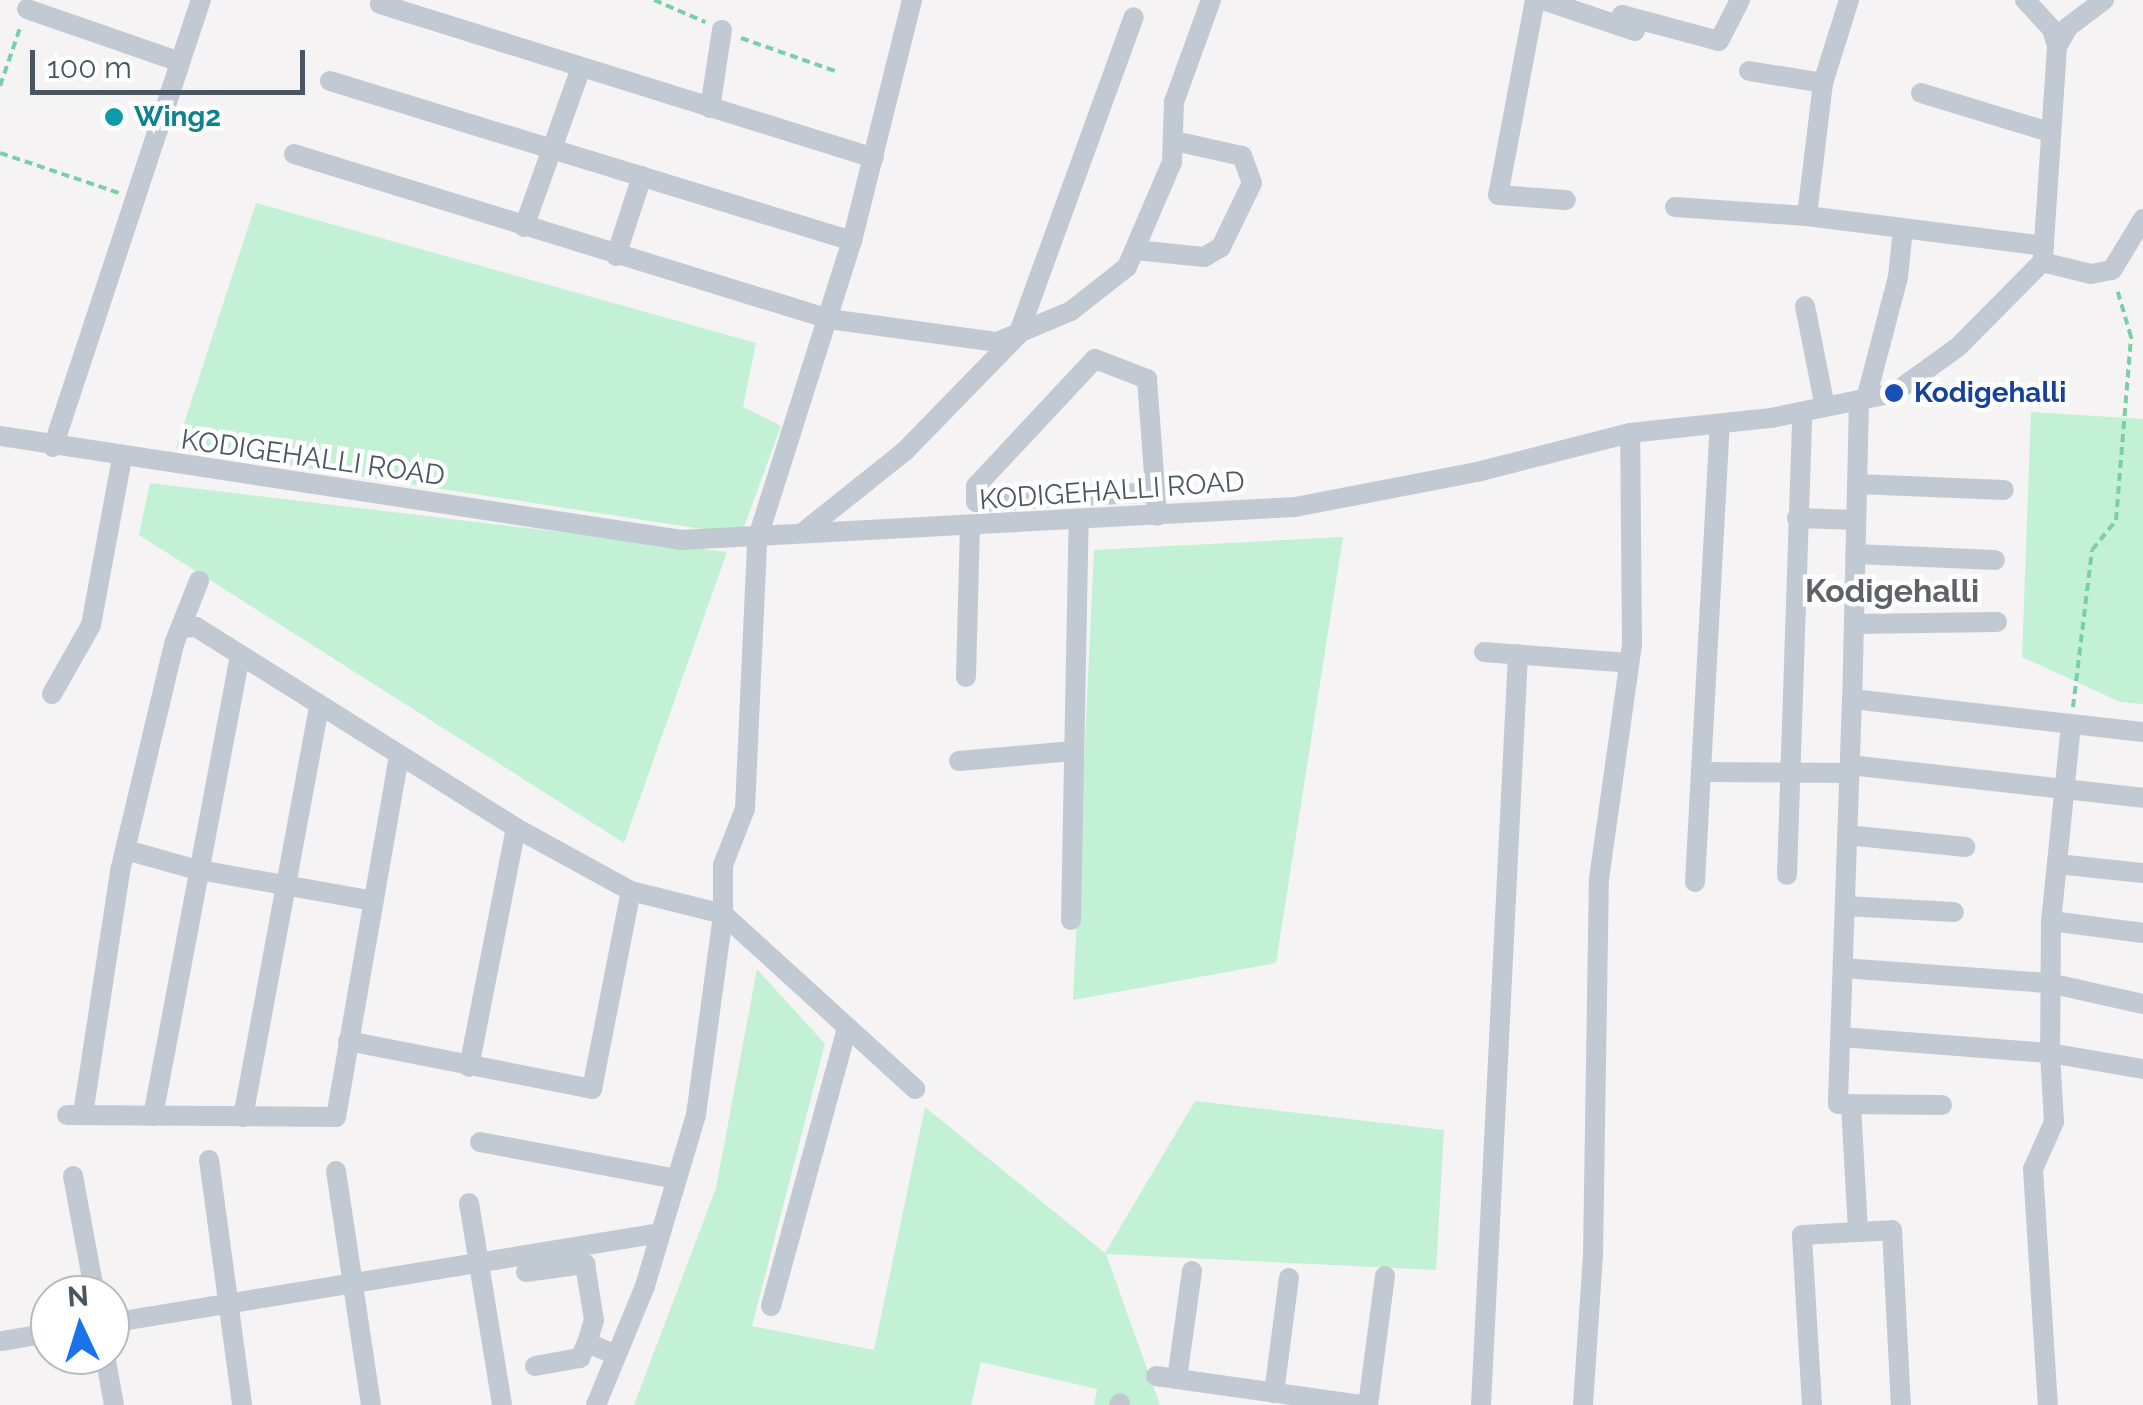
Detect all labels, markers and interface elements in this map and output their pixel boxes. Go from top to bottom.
scale bar [35,30,310,92]
text: 100 m [47,50,132,85]
place label: Wing2 [134,100,221,134]
marker: Wing2 [103,106,125,128]
place label: Kodigehalli [1914,376,2066,410]
marker: Kodigehalli [1883,382,1905,404]
street label: KODIGEHALLI ROAD [179,423,447,493]
street label: KODIGEHALLI ROAD [978,465,1246,517]
district label: Kodigehalli [1805,572,1979,610]
north arrow [30,1275,130,1375]
text: N [66,1279,90,1314]

